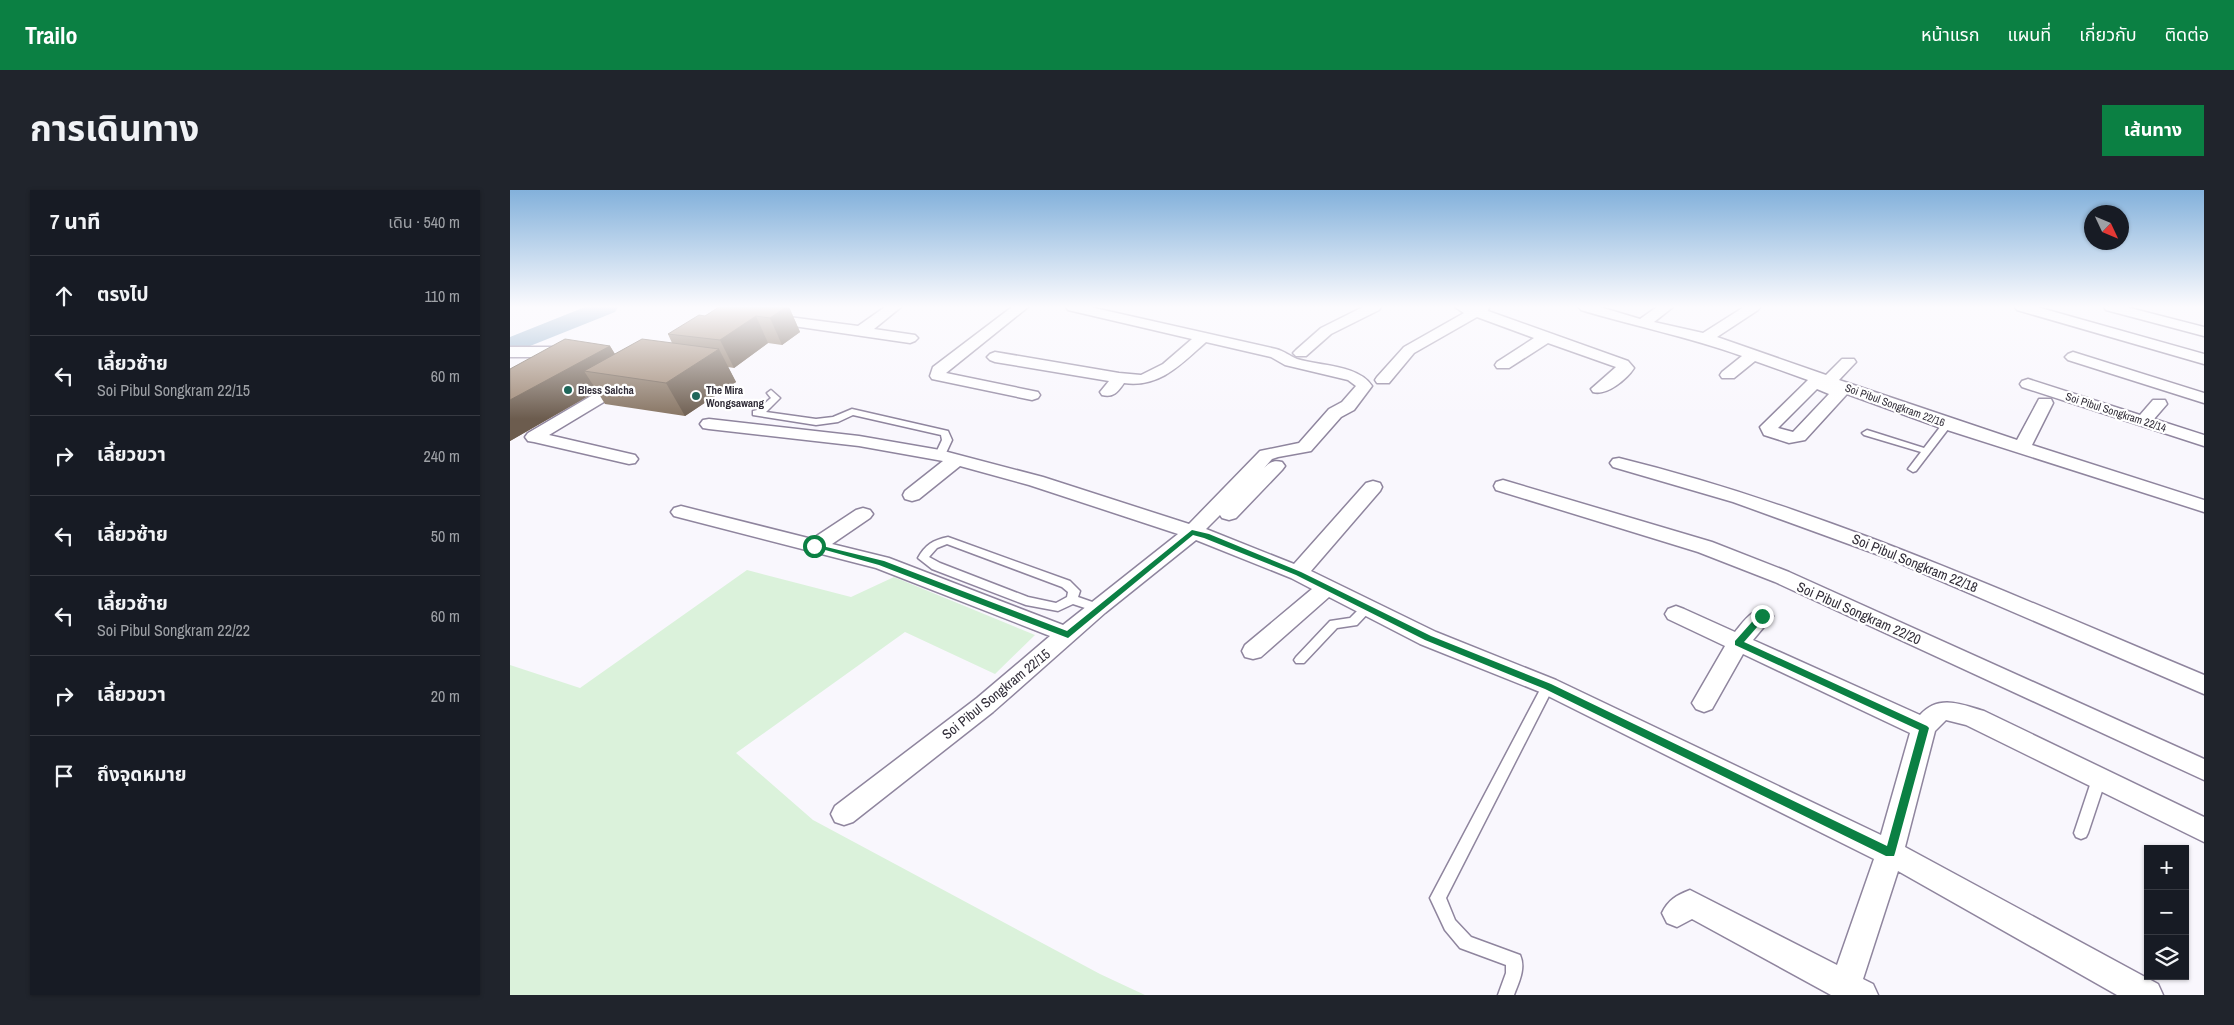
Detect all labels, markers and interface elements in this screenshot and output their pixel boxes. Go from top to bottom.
text: Trailo [25,19,78,51]
text: หน้าแรก [1921,22,1979,47]
text: แผนที่ [2007,22,2051,47]
text: เกี่ยวกับ [2079,22,2137,47]
text: ติดต่อ [2165,22,2209,47]
text: การเดินทาง [30,105,199,152]
button: เส้นทาง [2102,105,2204,156]
north arrow [2084,205,2129,250]
text: 7 นาที [50,207,101,236]
text: เดิน · 540 m [388,211,460,233]
text: ตรงไป [97,281,149,307]
icon: ahead [50,282,78,310]
text: 110 m [424,285,460,307]
text: เลี้ยวซ้าย [97,350,168,376]
icon: left [50,362,78,390]
text: 60 m [431,365,460,387]
text: Soi Pibul Songkram 22/15 [97,379,250,401]
street label: Soi Pibul Songkram 22/16 [1843,380,1947,430]
place label: Bless Salcha [578,383,634,397]
place label: The Mira Wongsawang [706,383,764,410]
marker: Bless Salcha [562,384,574,396]
street label: Soi Pibul Songkram 22/14 [2064,389,2168,435]
marker: The Mira Wongsawang [690,390,702,402]
text: เลี้ยวขวา [97,441,166,467]
icon: right [50,442,78,470]
text: 240 m [424,445,460,467]
text: เลี้ยวซ้าย [97,521,168,547]
icon: left [50,522,78,550]
text: 50 m [431,525,460,547]
street label: Soi Pibul Songkram 22/18 [1849,530,1981,596]
route start [803,535,826,558]
street label: Soi Pibul Songkram 22/20 [1794,578,1924,648]
text: เลี้ยวซ้าย [97,590,168,616]
icon: left [50,602,78,630]
text: 60 m [431,605,460,627]
route end [1751,605,1774,628]
text: Soi Pibul Songkram 22/22 [97,619,250,641]
street label: Soi Pibul Songkram 22/15 [938,645,1054,743]
text: เลี้ยวขวา [97,681,166,707]
icon: right [50,682,78,710]
text: 20 m [431,685,460,707]
text: ถึงจุดหมาย [97,761,187,787]
icon: arrive [50,762,78,790]
map controls [2144,845,2189,980]
button: + [2144,845,2189,890]
button: − [2144,890,2189,935]
button: layers [2144,935,2189,980]

